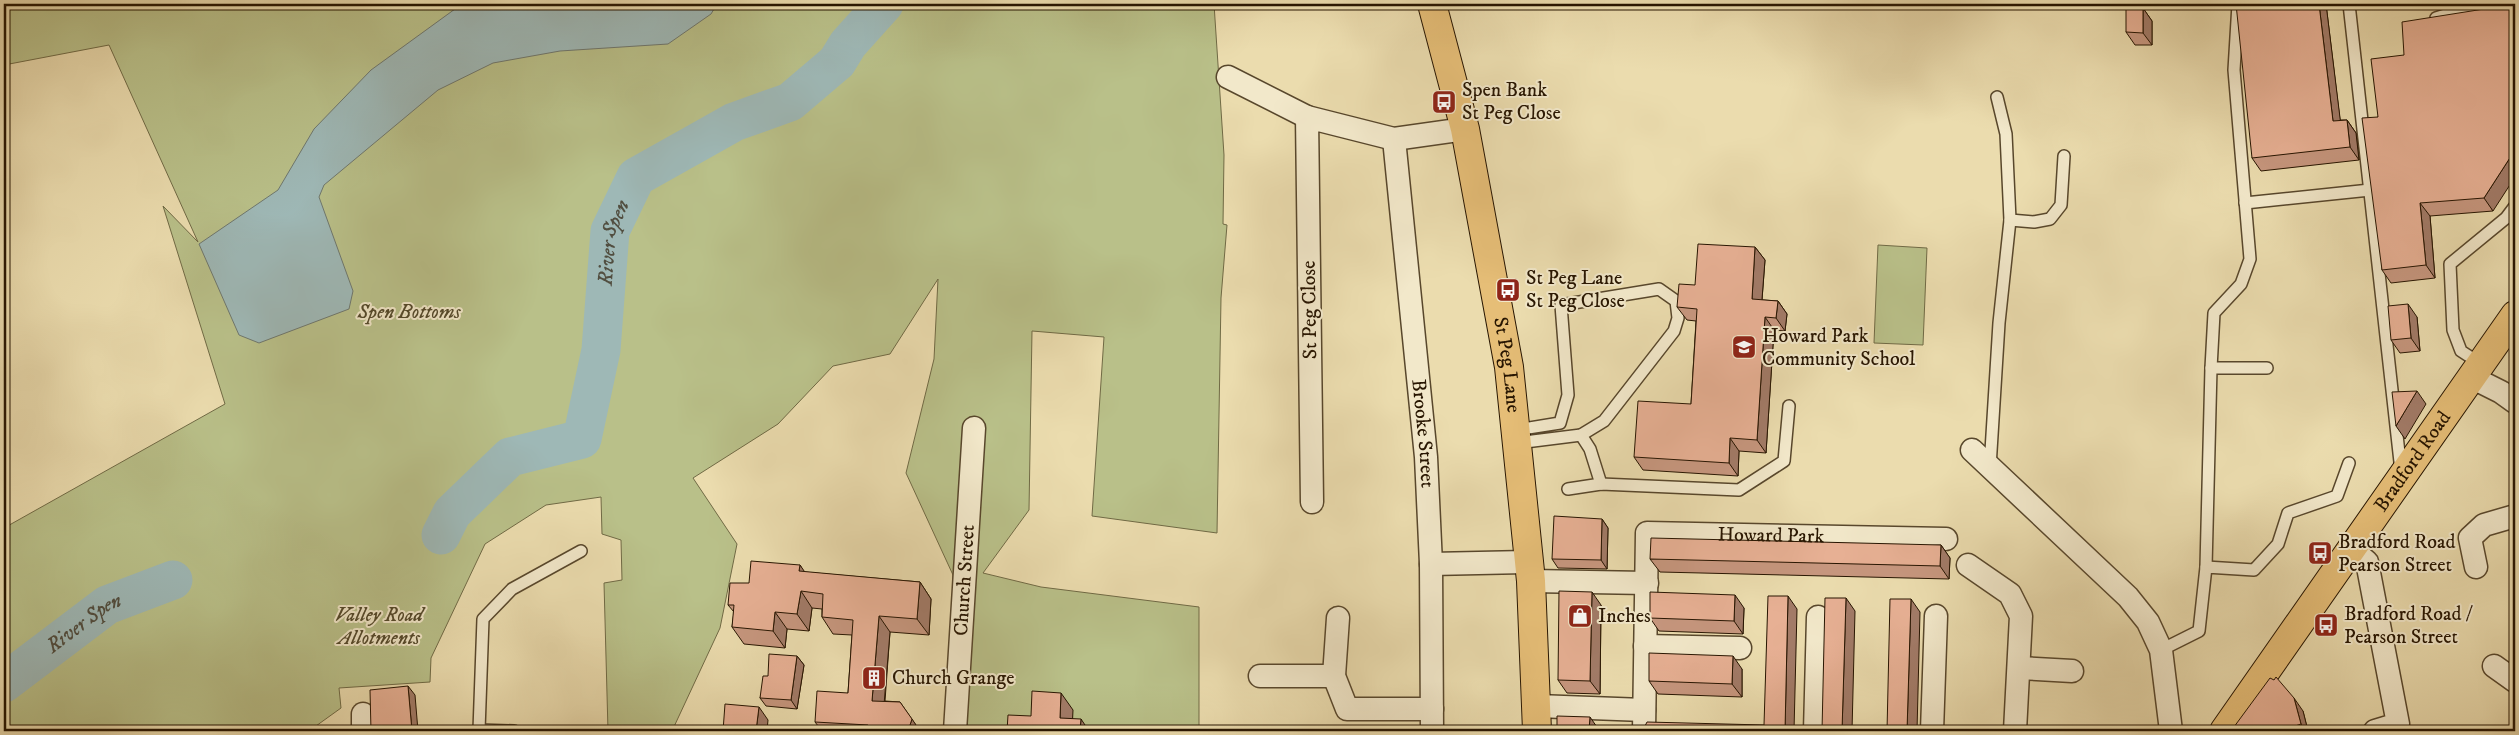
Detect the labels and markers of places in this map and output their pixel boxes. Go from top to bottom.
place label: Spen Bank St Peg Close [1462,78,1561,126]
bus stop icon: Spen Bank St Peg Close [1431,89,1457,115]
place label: St Peg Lane St Peg Close [1526,266,1625,314]
bus stop icon: St Peg Lane St Peg Close [1495,277,1521,303]
place label: Howard Park Community School [1762,324,1915,372]
school or university icon: Howard Park Community School [1731,334,1757,360]
place label: Bradford Road Pearson Street [2338,530,2455,578]
bus stop icon: Bradford Road Pearson Street [2307,540,2333,566]
place label: Bradford Road / Pearson Street [2344,602,2473,650]
shop icon: Inches [1567,603,1593,629]
place label: Inches [1598,604,1651,629]
bus stop icon: Bradford Road / Pearson Street [2313,612,2339,638]
building icon: Church Grange [861,665,887,691]
place label: Church Grange [892,666,1014,691]

